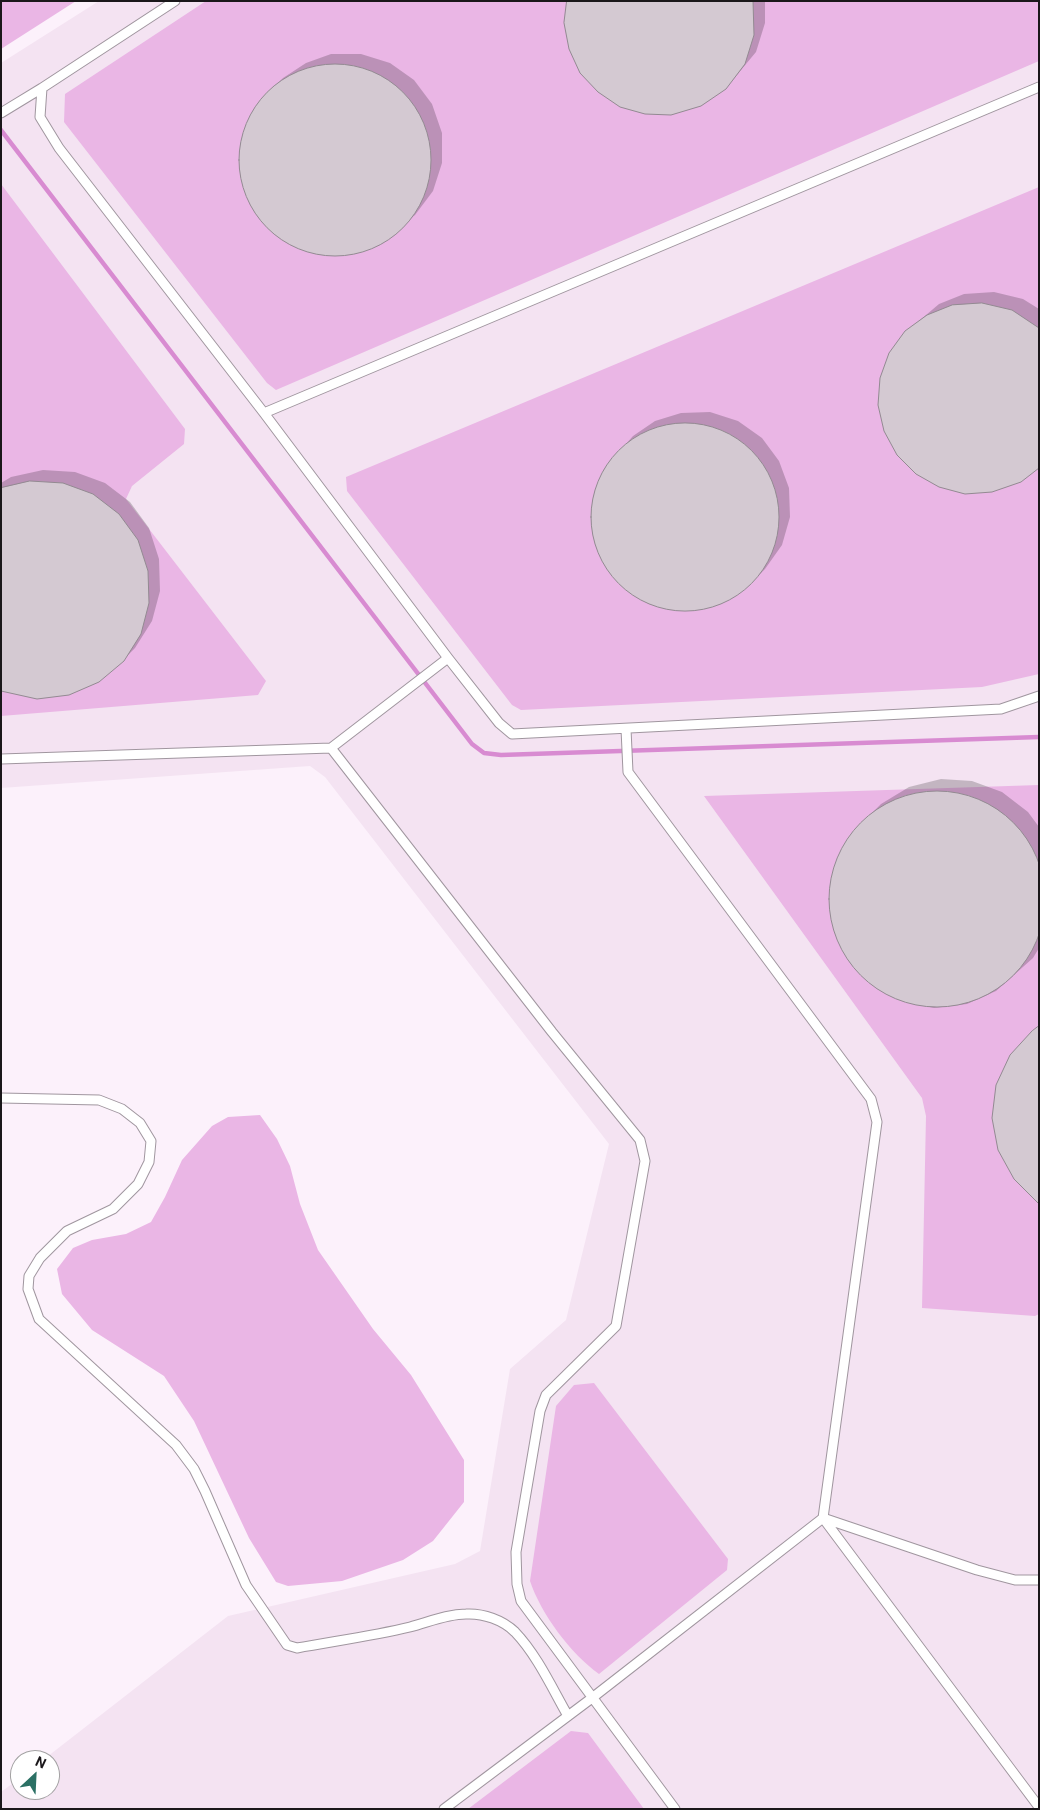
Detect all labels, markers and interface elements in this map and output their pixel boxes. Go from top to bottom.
north arrow [10,1750,60,1800]
text: N [33,1753,49,1772]

